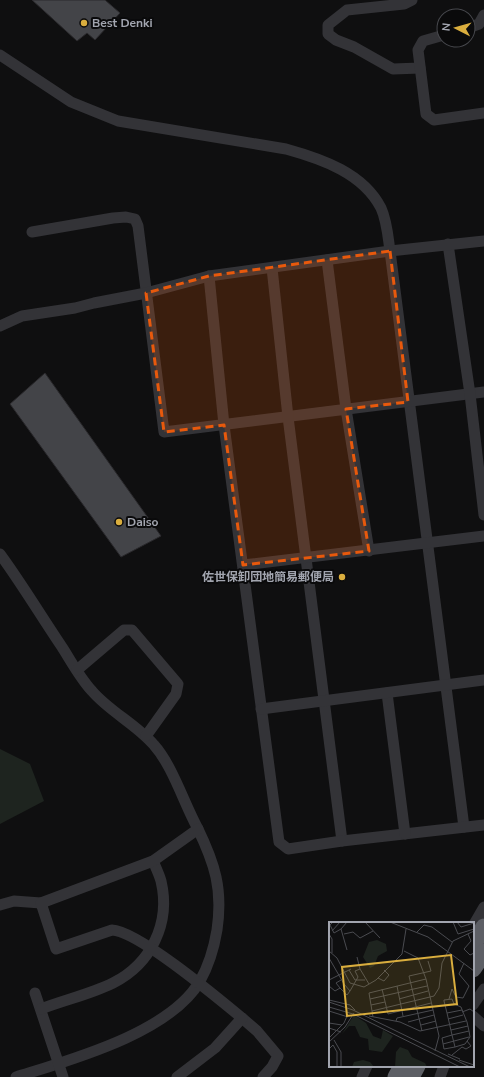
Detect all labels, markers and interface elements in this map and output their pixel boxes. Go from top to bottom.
north arrow [436,8,476,48]
place label: Best Denki [92,15,153,31]
marker: Best Denki [79,18,89,28]
text: N [439,22,454,32]
place label: Daiso [127,514,159,530]
marker: Daiso [114,517,124,527]
place label: 佐世保卸団地簡易郵便局 [202,569,334,585]
marker: 佐世保卸団地簡易郵便局 [337,572,347,582]
inset map [329,922,474,1067]

